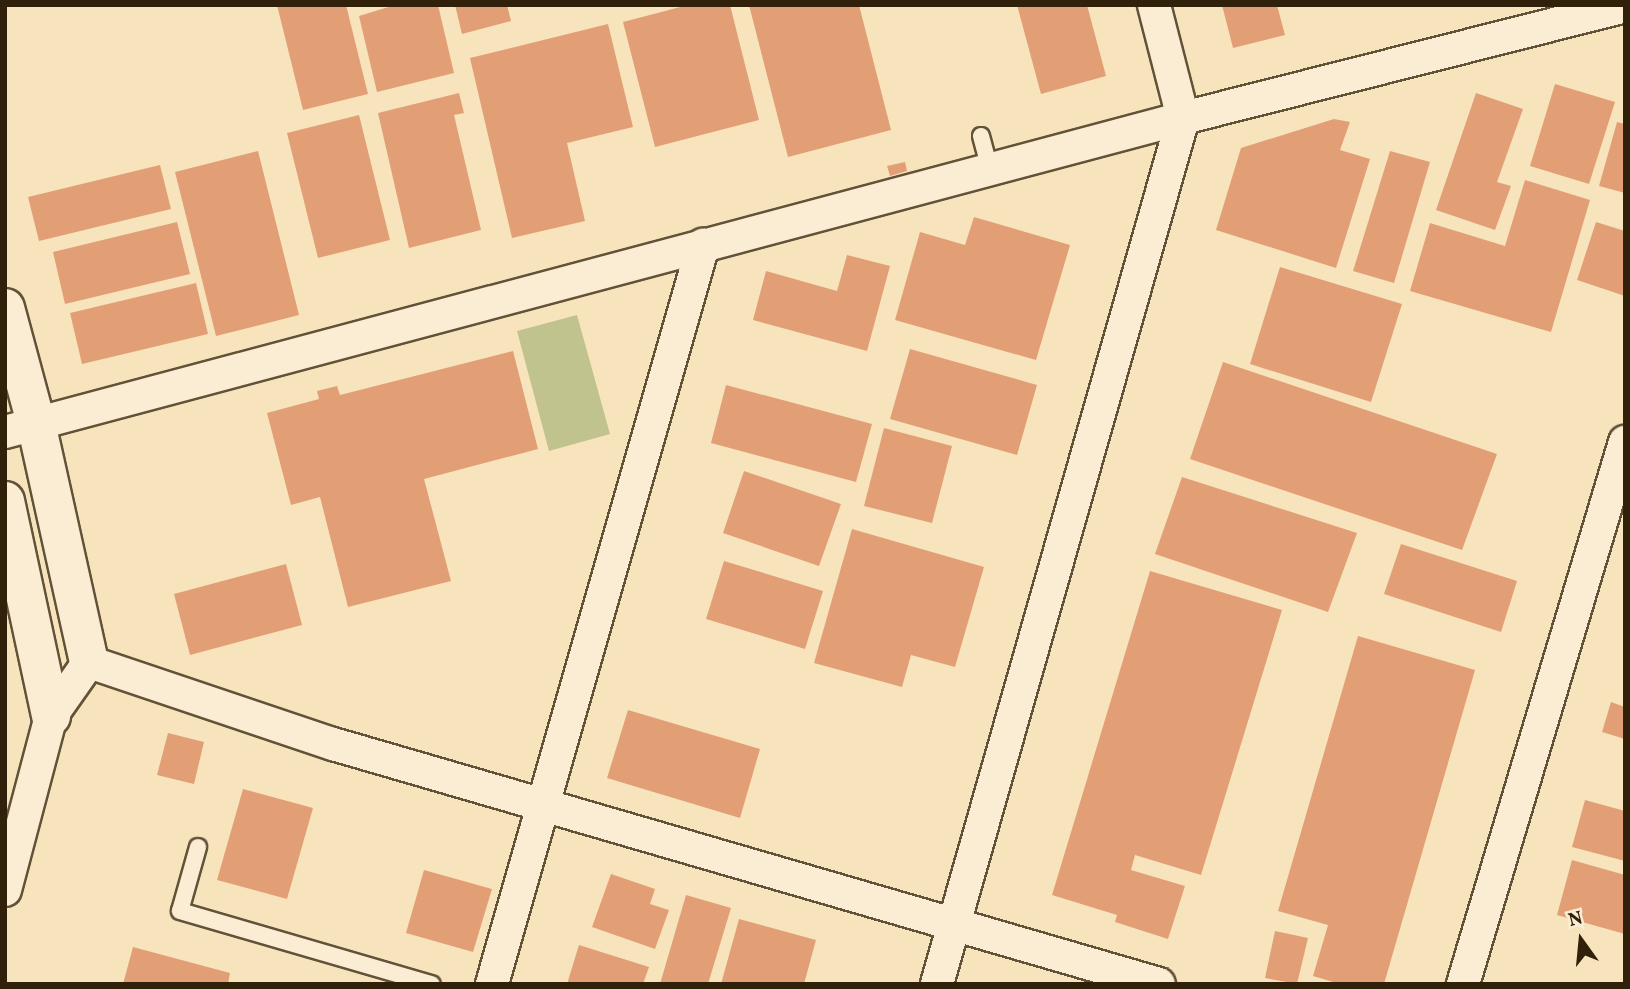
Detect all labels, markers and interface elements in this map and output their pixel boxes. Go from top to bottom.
north arrow [1546,905,1616,975]
text: N [1566,905,1586,934]

